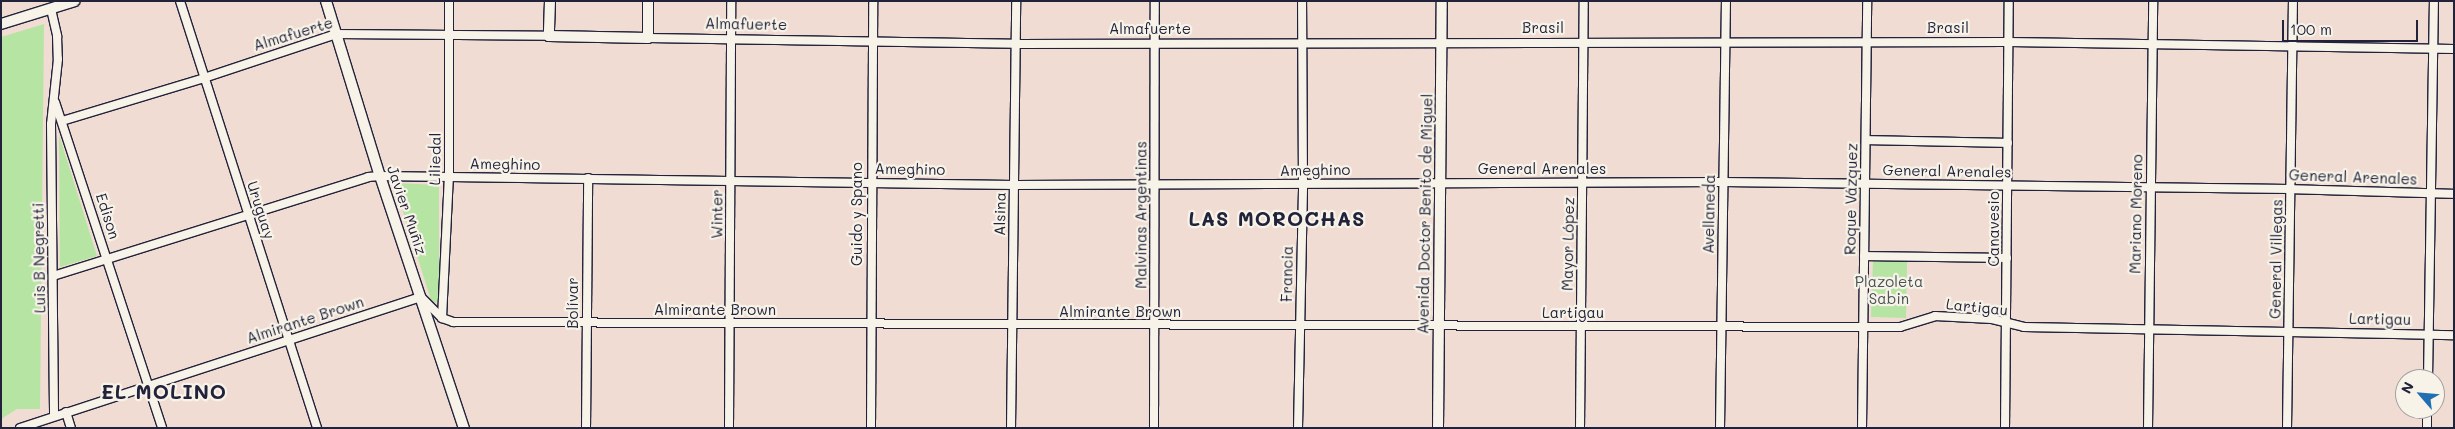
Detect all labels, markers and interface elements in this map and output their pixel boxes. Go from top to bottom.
scale bar [2285,10,2421,42]
street label: Almafuerte [251,13,335,55]
street label: Almafuerte [705,14,787,34]
street label: Brasil [1522,19,1564,37]
street label: Brasil [1927,19,1969,37]
text: 100 m [2290,19,2332,39]
street label: Almafuerte [1109,20,1191,38]
street label: Avenida Doctor Benito de Miguel [1414,94,1436,334]
street label: Liliedal [426,132,444,186]
street label: Malvinas Argentinas [1132,141,1150,289]
street label: Roque Vázquez [1841,143,1861,255]
street label: Ameghino [470,154,540,174]
street label: Mariano Moreno [2126,154,2146,274]
street label: Ameghino [875,159,945,179]
street label: Ameghino [1280,160,1350,180]
street label: General Arenales [1478,160,1606,178]
street label: General Arenales [1883,161,2011,181]
street label: Guido y Spano [848,162,866,266]
street label: Javier Muñiz [383,163,431,257]
street label: General Arenales [2288,166,2418,188]
street label: Avellaneda [1699,174,1719,254]
street label: Uruguay [243,179,279,241]
street label: Winter [708,189,726,239]
street label: Edison [92,191,124,241]
street label: Canavesio [1985,191,2003,267]
street label: Alsina [991,192,1009,236]
street label: Mayor López [1558,197,1578,291]
street label: General Villegas [2266,199,2286,319]
street label: Luis B Negretti [29,203,49,313]
district label: LAS MOROCHAS [1187,206,1367,230]
street label: Francia [1278,246,1296,302]
park label: Plazoleta Sabin [1855,272,1923,307]
street label: Bolívar [564,277,582,329]
street label: Almirante Brown [244,293,366,347]
street label: Lartigau [1945,295,2009,319]
street label: Almirante Brown [654,301,776,319]
street label: Almirante Brown [1059,303,1181,321]
street label: Lartigau [1542,304,1604,322]
street label: Lartigau [2349,309,2411,329]
north arrow [2395,369,2445,419]
text: N [2396,378,2418,396]
district label: EL MOLINO [100,379,228,403]

